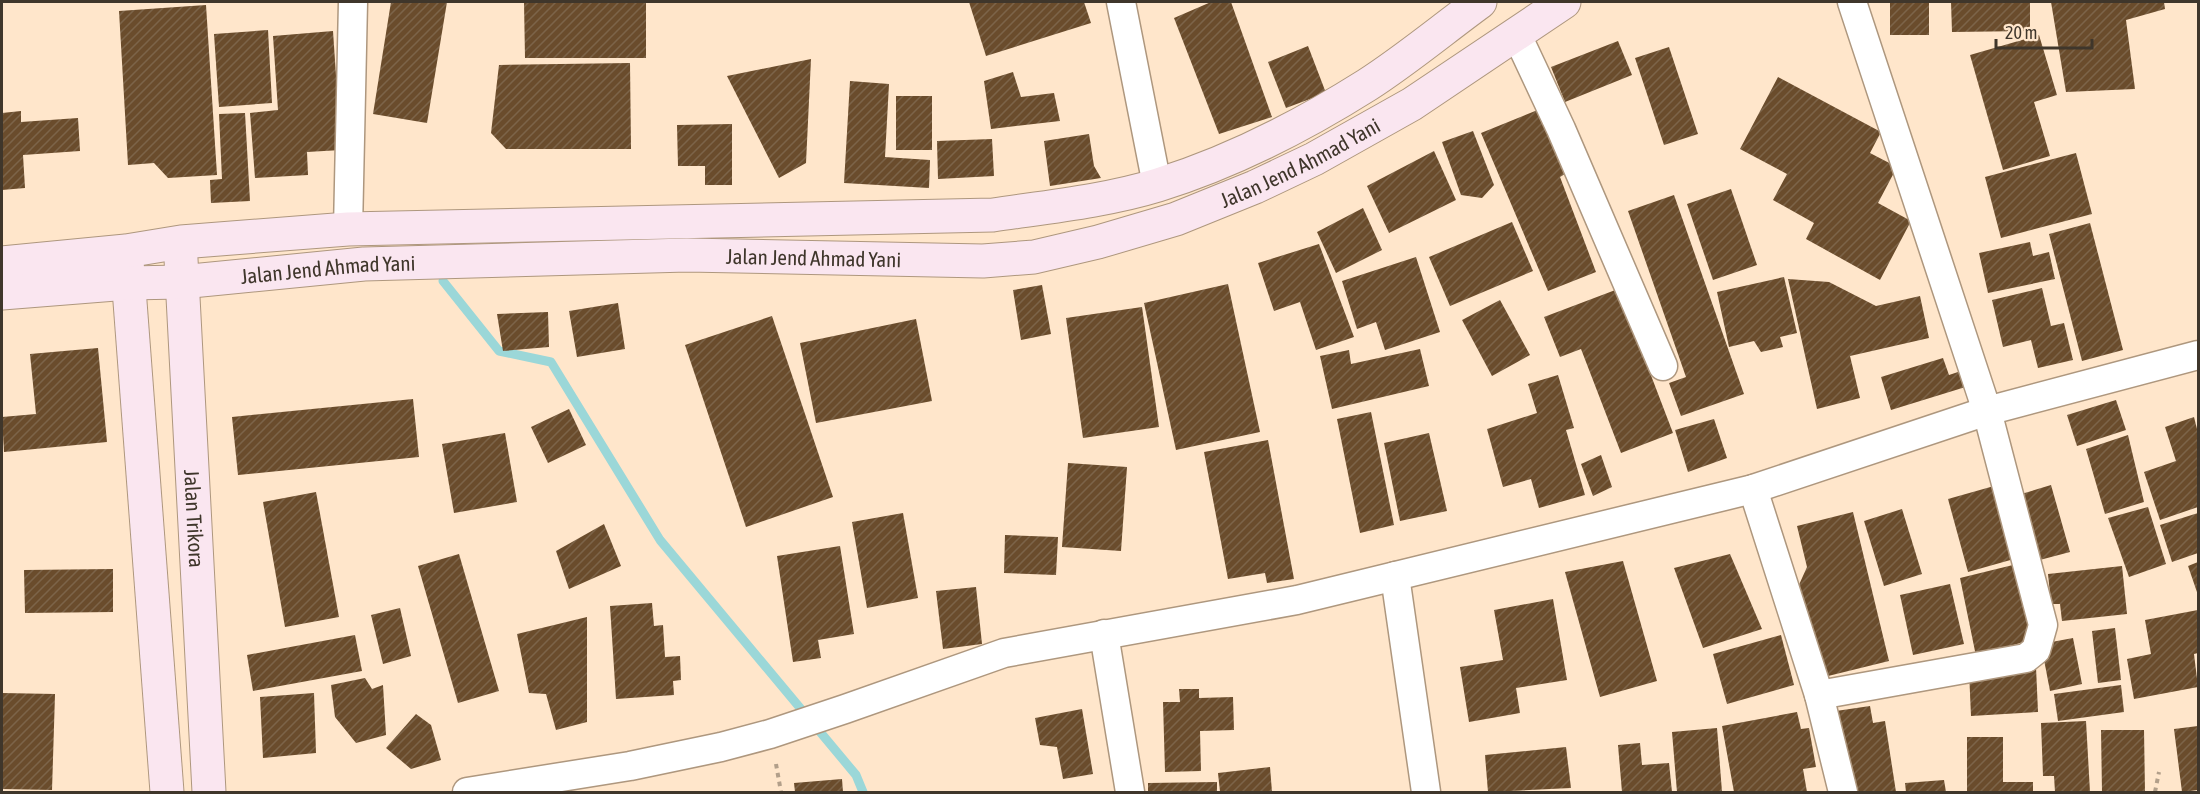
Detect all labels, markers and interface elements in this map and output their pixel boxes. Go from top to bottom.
scale bar [1996,12,2092,50]
text: 20 m [2005,22,2037,43]
street label: Jalan Jend Ahmad Yani [1217,113,1384,212]
street label: Jalan Jend Ahmad Yani [726,244,901,271]
street label: Jalan Jend Ahmad Yani [239,251,416,288]
street label: Jalan Trikora [180,469,209,568]

